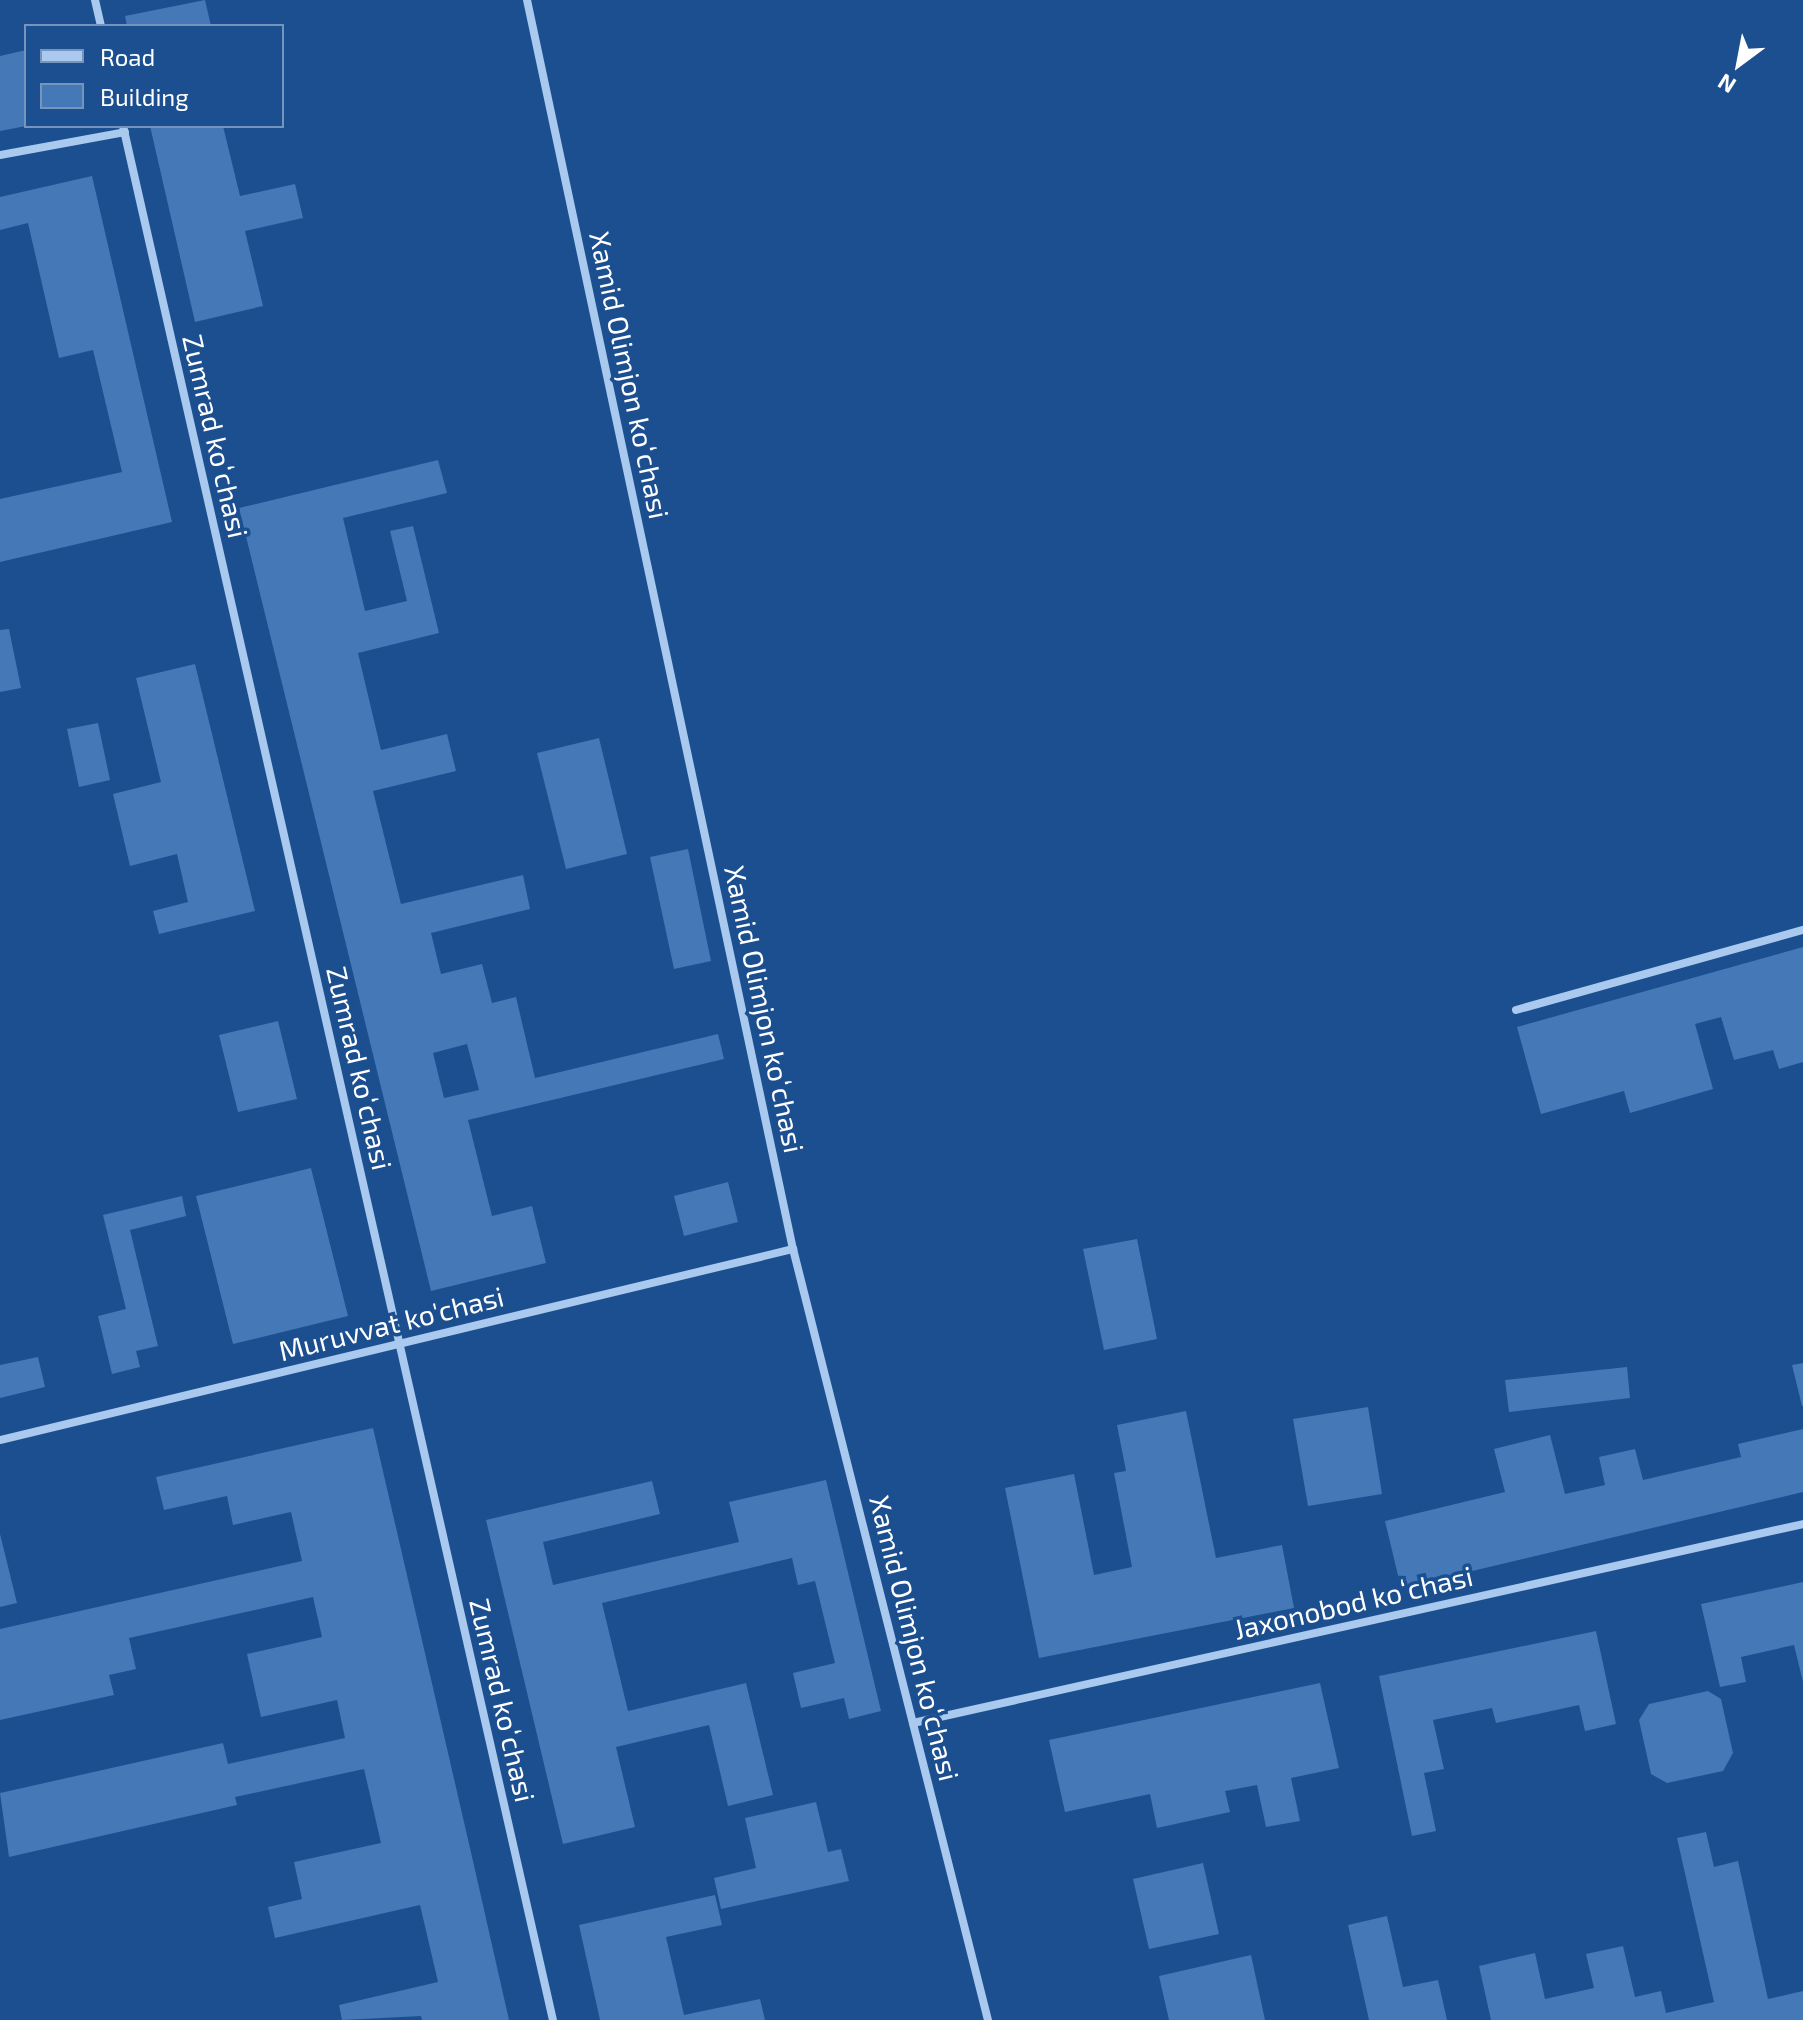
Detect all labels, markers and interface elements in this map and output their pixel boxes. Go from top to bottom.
legend [24,24,284,128]
north arrow [1699,24,1779,104]
text: Road [100,42,155,71]
text: N [1713,69,1740,100]
text: Building [100,82,189,111]
street label: Xamid Olimjon koʻchasi [583,228,677,522]
street label: Zumrad koʻchasi [176,331,256,541]
street label: Xamid Olimjon koʻchasi [718,862,812,1156]
street label: Zumrad koʻchasi [320,963,400,1173]
street label: Muruvvat ko'chasi [275,1279,507,1367]
street label: Xamid Olimjon koʻchasi [863,1492,967,1784]
street label: Jaxonobod koʻchasi [1230,1558,1476,1646]
street label: Zumrad koʻchasi [463,1595,543,1805]

